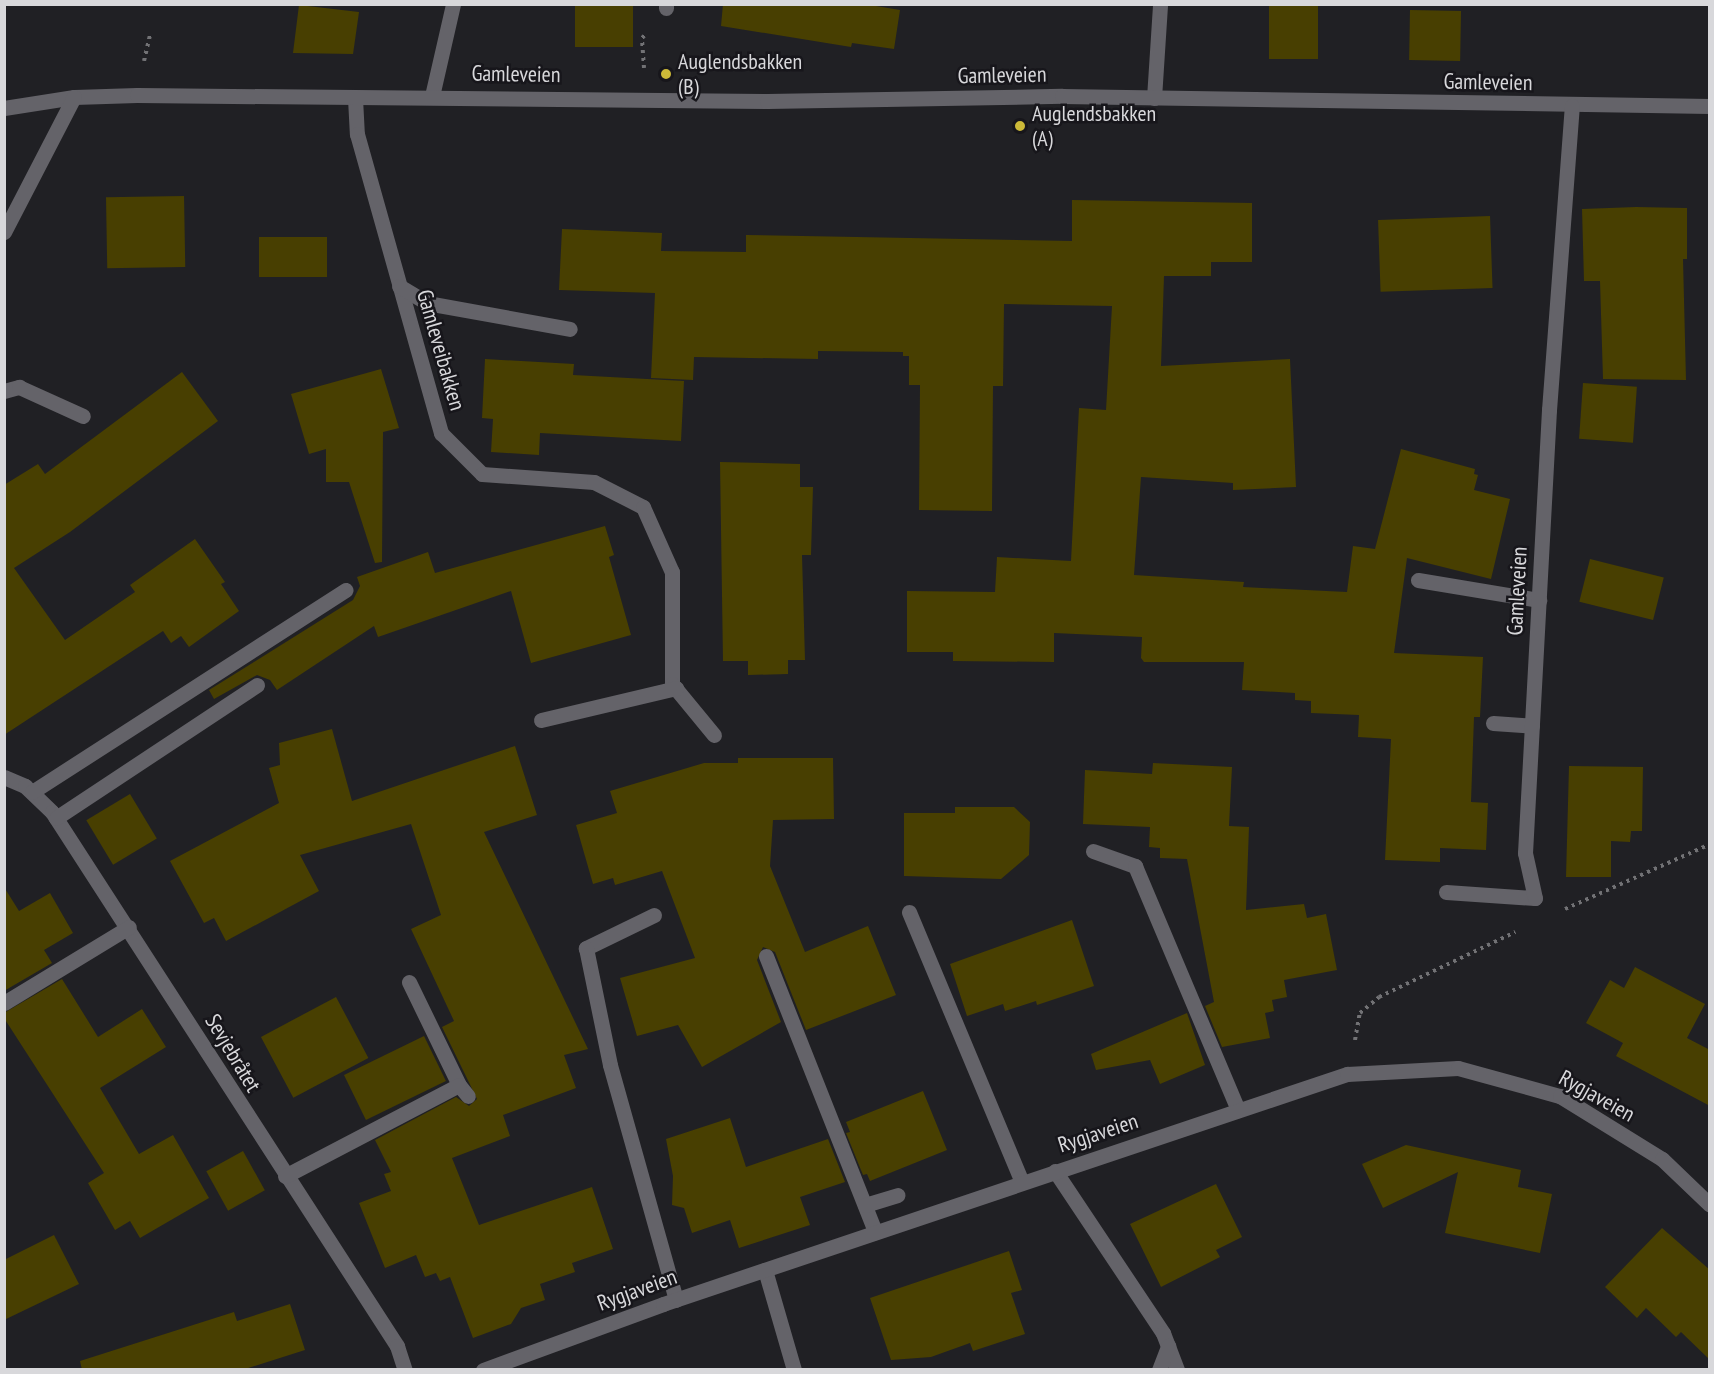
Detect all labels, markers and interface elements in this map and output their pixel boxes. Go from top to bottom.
place label: Auglendsbakken (B) [678,48,802,100]
street label: Gamleveien [471,60,561,88]
street label: Gamleveien [957,61,1047,89]
marker: Auglendsbakken (B) [659,67,673,81]
street label: Gamleveien [1443,68,1533,96]
place label: Auglendsbakken (A) [1032,100,1156,152]
marker: Auglendsbakken (A) [1013,119,1027,133]
street label: Gamleveibakken [411,287,471,413]
street label: Gamleveien [1501,546,1533,636]
street label: Sevjebråtet [200,1009,266,1097]
street label: Rygjaveien [1555,1064,1639,1128]
street label: Rygjaveien [1055,1108,1141,1158]
street label: Rygjaveien [594,1263,680,1317]

